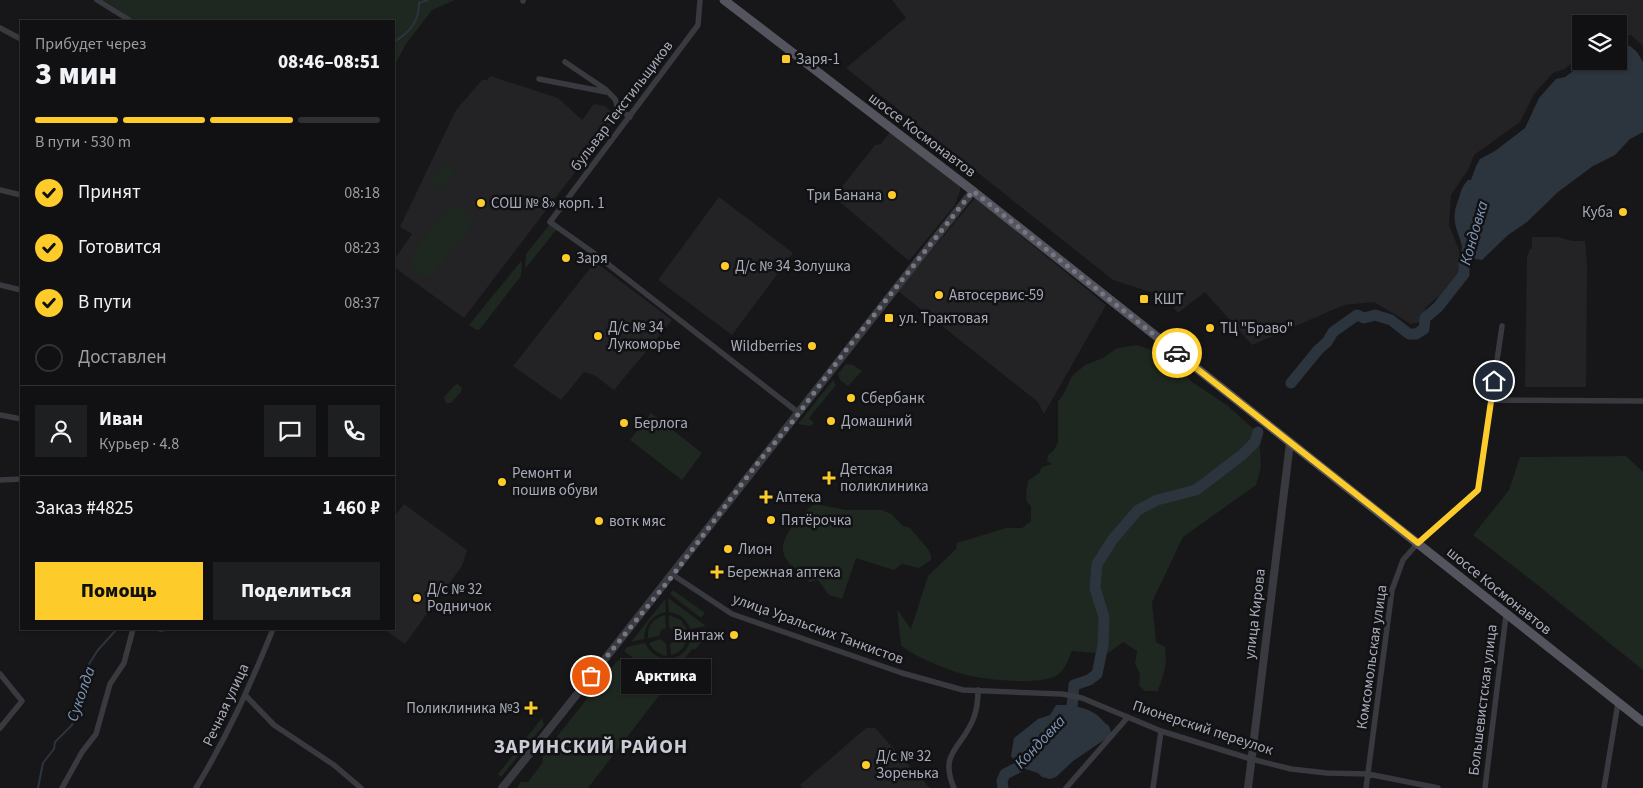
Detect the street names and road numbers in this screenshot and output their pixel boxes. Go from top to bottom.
street label: бульвар Текстильщиков [566,36,678,176]
street label: шоссе Космонавтов [864,88,980,183]
street label: шоссе Космонавтов [1442,542,1556,640]
street label: улица Кирова [1239,567,1271,661]
street label: Комсомольская улица [1351,583,1393,731]
street label: улица Уральских Танкистов [729,588,907,670]
street label: Большевистская улица [1463,623,1503,777]
street label: Речная улица [198,660,254,750]
street label: Пионерский переулок [1130,695,1277,761]

